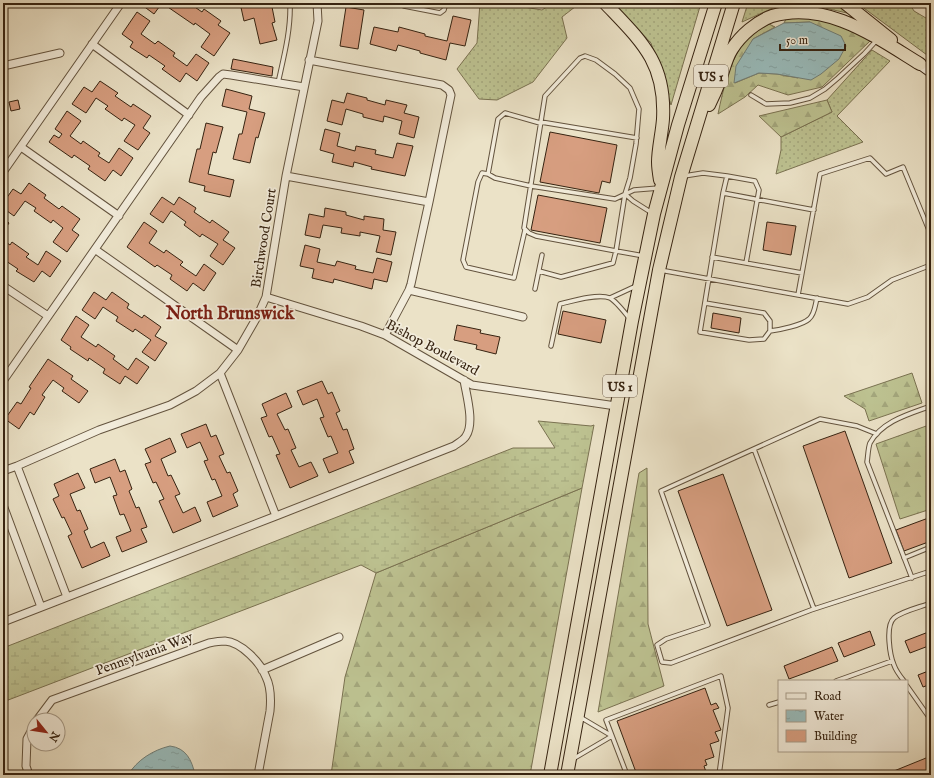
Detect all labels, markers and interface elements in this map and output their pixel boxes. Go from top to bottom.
scale bar [780,26,845,52]
text: 50 m [786,33,808,48]
road number: US 1 [694,65,728,87]
street label: Birchwood Court [247,187,281,289]
district label: North Brunswick [165,303,296,326]
street label: Bishop Boulevard [383,316,482,380]
road number: US 1 [603,375,637,397]
street label: Pennsylvania Way [93,628,196,680]
legend [778,680,908,752]
text: Road [814,689,842,704]
text: Water [814,709,845,724]
north arrow [26,712,66,752]
text: N [45,728,63,745]
text: Building [814,729,858,744]

